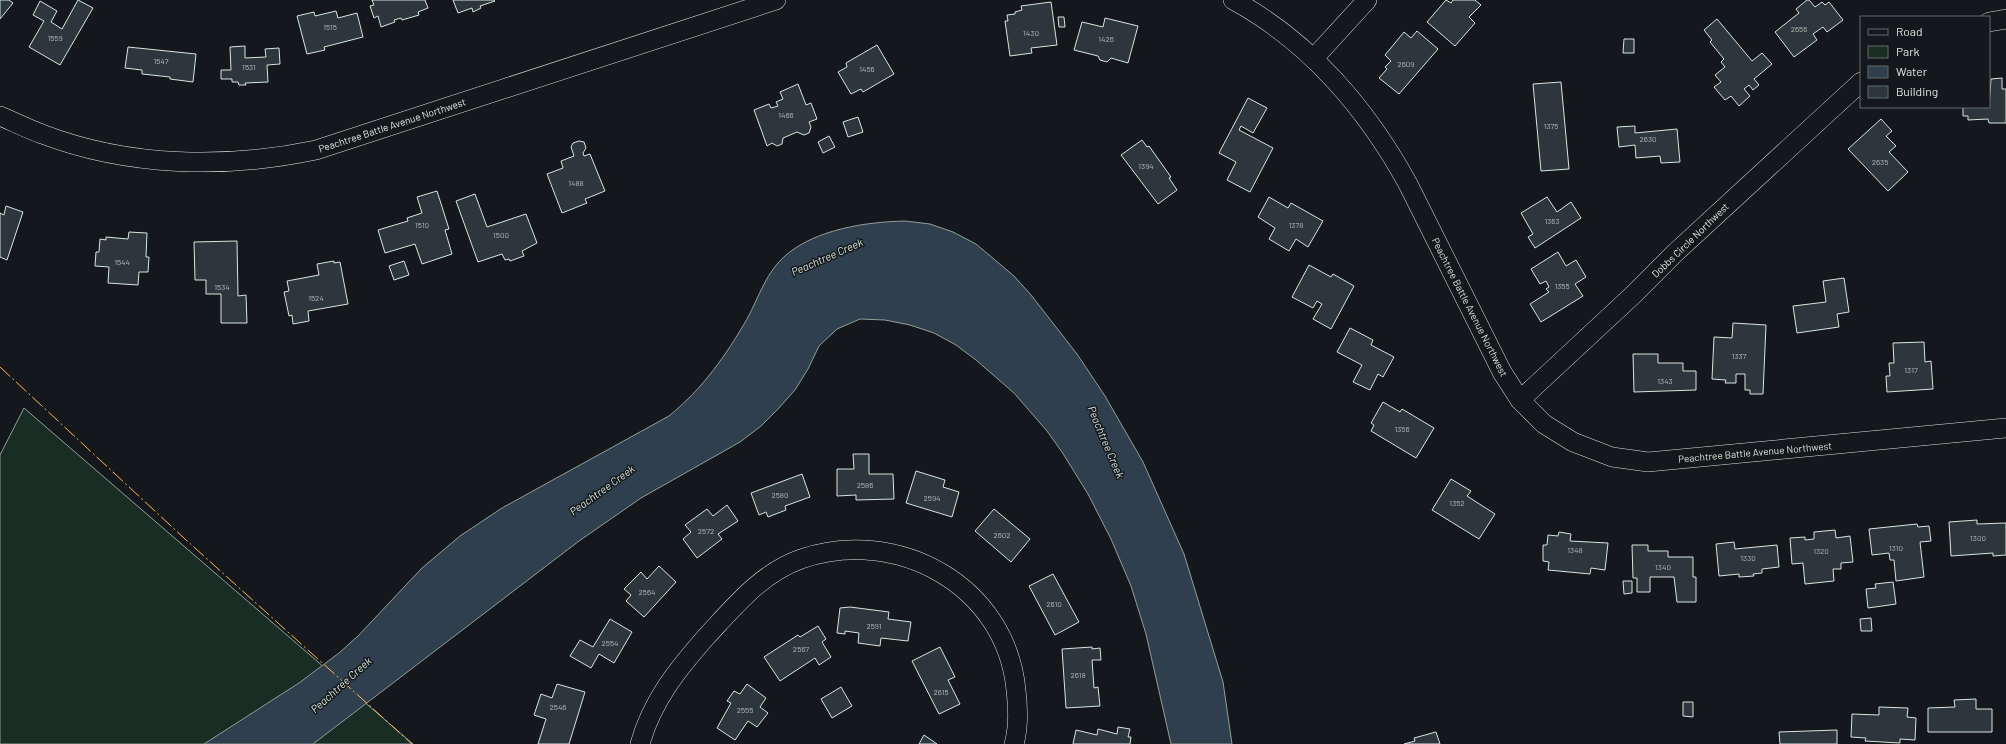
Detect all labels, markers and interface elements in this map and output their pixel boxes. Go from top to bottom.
legend [1860,16,1990,108]
house number: 1515 [323,22,337,32]
house number: 2656 [1791,24,1807,34]
text: Road [1896,24,1923,38]
house number: 1430 [1023,28,1039,38]
house number: 1559 [47,33,63,43]
house number: 1426 [1098,34,1114,44]
text: Park [1896,44,1920,58]
house number: 1547 [154,56,169,66]
house number: 2609 [1397,59,1415,69]
house number: 1531 [242,62,256,72]
house number: 1456 [859,64,875,74]
text: Water [1896,64,1928,78]
text: Building [1896,84,1938,98]
street label: Peachtree Battle Avenue Northwest [317,95,468,155]
house number: 1466 [778,110,794,120]
house number: 1375 [1544,121,1558,131]
house number: 2630 [1639,134,1657,144]
house number: 2635 [1872,157,1888,167]
house number: 1394 [1138,161,1154,171]
house number: 1488 [568,178,584,188]
street label: Dobbs Circle Northwest [1649,200,1731,280]
house number: 1363 [1544,216,1560,226]
house number: 1510 [415,220,429,230]
house number: 1378 [1289,220,1303,230]
house number: 1500 [493,230,509,240]
water label: Peachtree Creek [789,235,865,278]
street label: Peachtree Battle Avenue Northwest [1430,236,1511,379]
house number: 1544 [114,257,130,267]
house number: 1355 [1554,281,1570,291]
house number: 1534 [214,282,230,292]
house number: 1524 [308,293,324,303]
house number: 1337 [1732,351,1747,361]
house number: 1317 [1904,365,1918,375]
house number: 1343 [1657,376,1673,386]
water label: Peachtree Creek [1085,404,1128,480]
house number: 1356 [1394,424,1410,434]
street label: Peachtree Battle Avenue Northwest [1678,439,1833,465]
water label: Peachtree Creek [567,461,637,518]
house number: 2586 [857,480,873,490]
house number: 2580 [771,490,789,500]
house number: 2594 [924,493,940,503]
house number: 1352 [1449,498,1465,508]
house number: 2572 [698,526,714,536]
house number: 2602 [993,530,1011,540]
house number: 1300 [1970,533,1986,543]
house number: 1310 [1889,543,1903,553]
house number: 1348 [1567,545,1583,555]
house number: 1320 [1813,546,1829,556]
house number: 1330 [1740,553,1756,563]
house number: 1340 [1655,562,1671,572]
house number: 2564 [639,587,655,597]
house number: 2610 [1046,599,1062,609]
house number: 2591 [866,621,882,631]
house number: 2554 [602,638,618,648]
house number: 2567 [793,644,809,654]
water label: Peachtree Creek [308,654,374,715]
house number: 2618 [1070,670,1086,680]
house number: 2615 [933,687,949,697]
house number: 2546 [550,702,566,712]
house number: 2555 [737,705,753,715]

